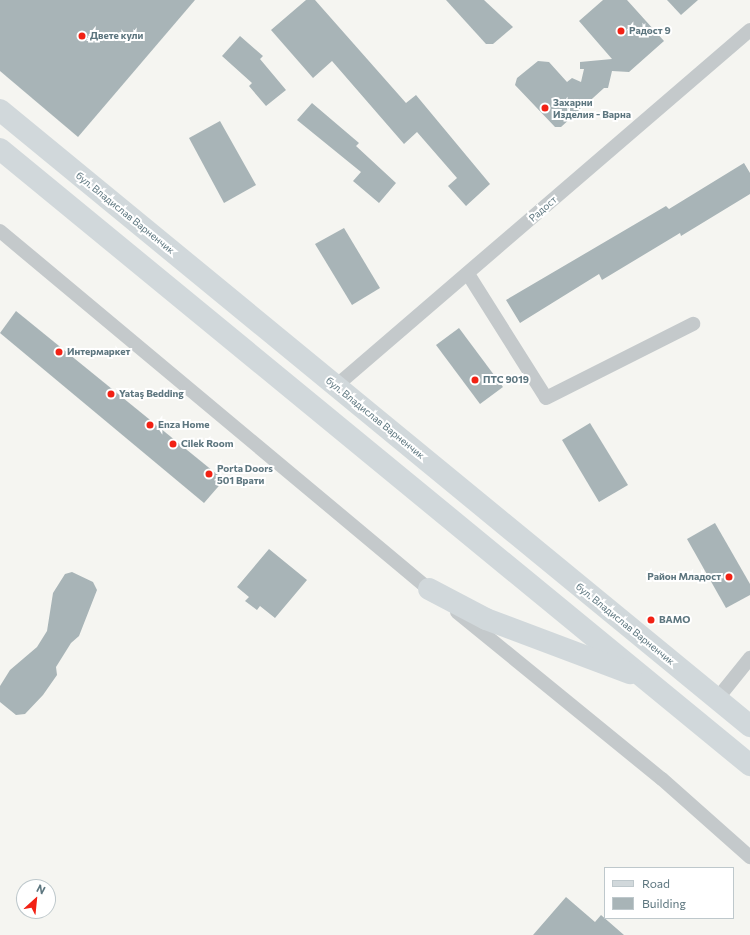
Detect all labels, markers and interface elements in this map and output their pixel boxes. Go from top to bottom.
place label: Радост 9 [629,25,671,37]
marker: Радост 9 [616,26,626,36]
place label: Двете кули [90,30,143,42]
marker: Двете кули [77,31,87,41]
place label: Захарни Изделия - Варна [553,96,631,120]
marker: Захарни Изделия - Варна [540,103,550,113]
street label: бул. Владислав Варненчик [73,169,177,257]
street label: Радост [527,194,559,224]
place label: Интермаркет [67,346,130,358]
marker: Интермаркет [54,347,64,357]
street label: бул. Владислав Варненчик [323,374,427,462]
place label: ПТС 9019 [483,374,529,386]
marker: ПТС 9019 [470,375,480,385]
place label: Yataş Bedding [119,388,184,400]
marker: Yataş Bedding [106,389,116,399]
place label: Enza Home [158,419,210,431]
marker: Enza Home [145,420,155,430]
place label: Cilek Room [181,438,233,450]
marker: Cilek Room [168,439,178,449]
place label: Porta Doors 501 Врати [217,462,273,486]
marker: Porta Doors 501 Врати [204,469,214,479]
place label: Район Младост [647,571,721,583]
marker: Район Младост [724,572,734,582]
street label: бул. Владислав Варненчик [573,580,677,668]
place label: ВАМО [659,614,690,626]
marker: ВАМО [646,615,656,625]
legend [604,867,734,919]
text: Road [642,876,670,890]
north arrow [16,879,56,919]
text: N [35,881,48,896]
text: Building [642,896,686,910]

